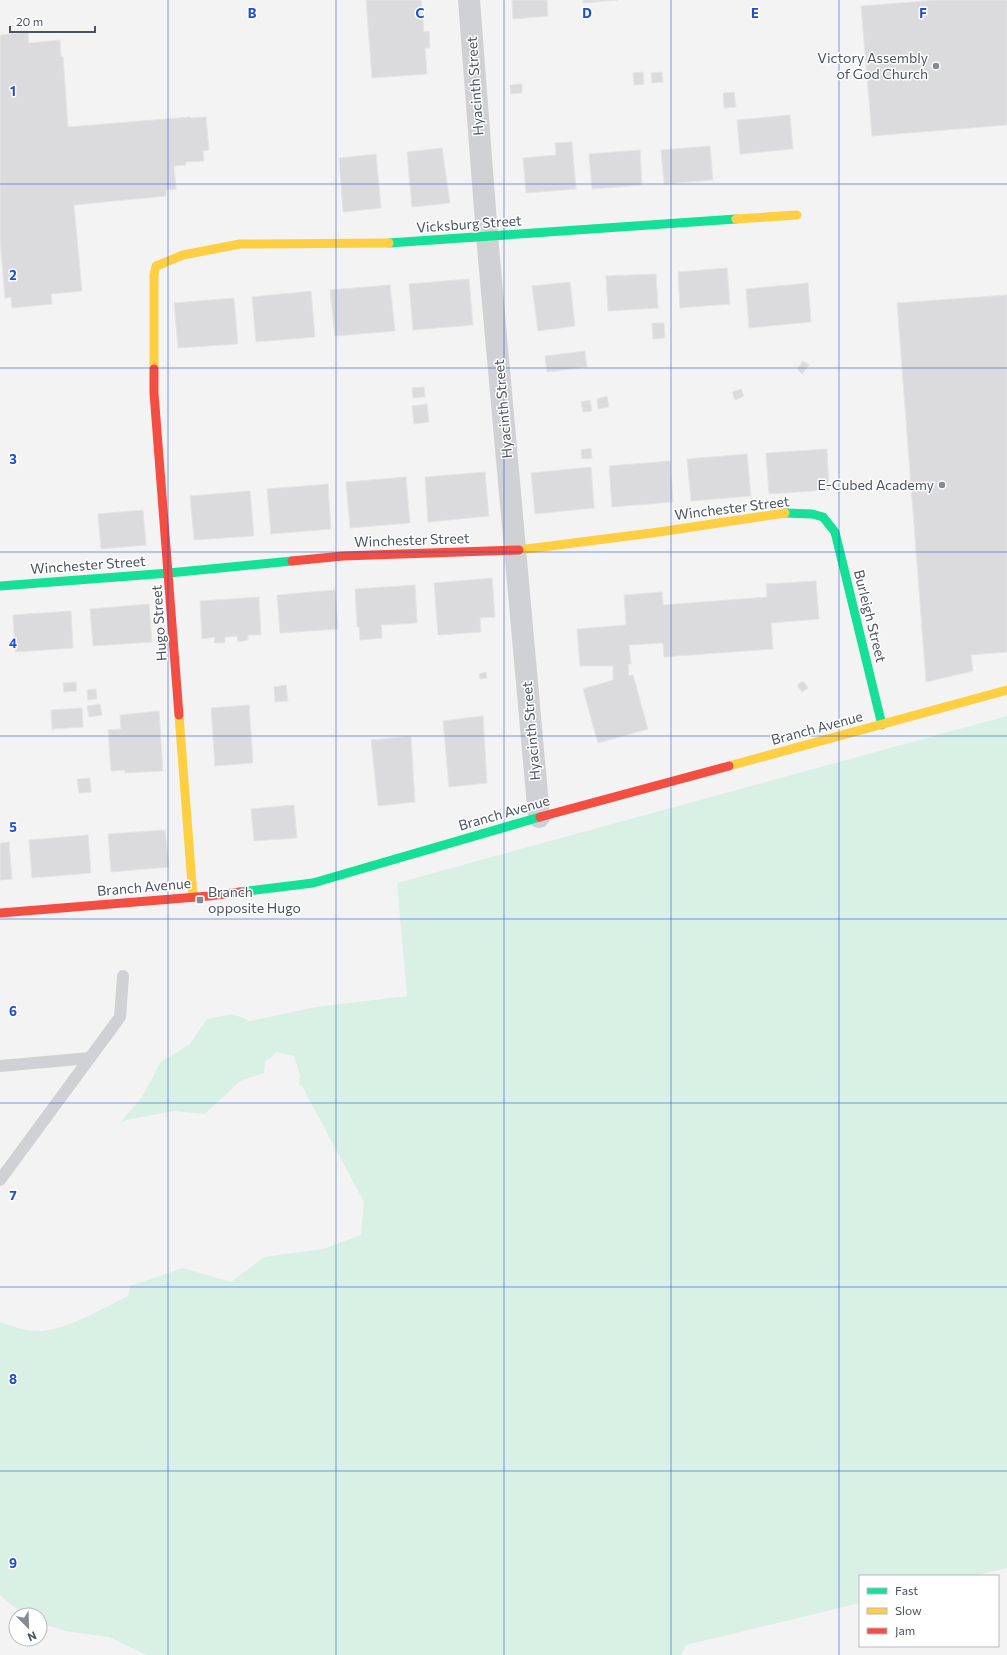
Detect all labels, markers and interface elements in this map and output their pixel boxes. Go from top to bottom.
text: B [248,5,257,21]
text: C [416,5,425,21]
text: D [582,5,592,21]
text: E [751,5,759,21]
text: F [919,5,927,21]
scale bar [10,8,95,34]
text: 20 m [16,14,43,28]
street label: Hyacinth Street [463,36,486,136]
place label: Victory Assembly of God Church [817,49,928,82]
marker: Victory Assembly of God Church [931,61,941,71]
text: 1 [10,83,16,99]
street label: Vicksburg Street [416,211,522,236]
text: 2 [9,267,17,283]
street label: Hyacinth Street [490,358,515,459]
text: 3 [9,451,17,467]
place label: E-Cubed Academy [818,476,934,493]
marker: E-Cubed Academy [937,480,947,490]
street label: Winchester Street [674,492,791,523]
street label: Winchester Street [354,529,470,550]
street label: Winchester Street [30,552,146,577]
street label: Burleigh Street [851,568,890,664]
street label: Hugo Street [147,584,170,662]
text: 4 [9,635,17,651]
street label: Hyacinth Street [518,680,543,781]
street label: Branch Avenue [769,707,865,748]
street label: Branch Avenue [456,791,551,834]
text: 5 [9,819,17,835]
street label: Branch Avenue [96,874,192,899]
place label: Branch opposite Hugo [208,883,301,916]
marker: Branch opposite Hugo [195,895,205,905]
text: 6 [9,1003,17,1019]
text: 7 [9,1187,17,1203]
text: 8 [9,1371,17,1387]
text: 9 [9,1555,17,1571]
legend [859,1575,999,1647]
text: Fast [895,1583,918,1597]
text: Slow [895,1603,922,1617]
north arrow [8,1607,48,1647]
text: Jam [895,1623,915,1638]
text: N [26,1629,38,1644]

